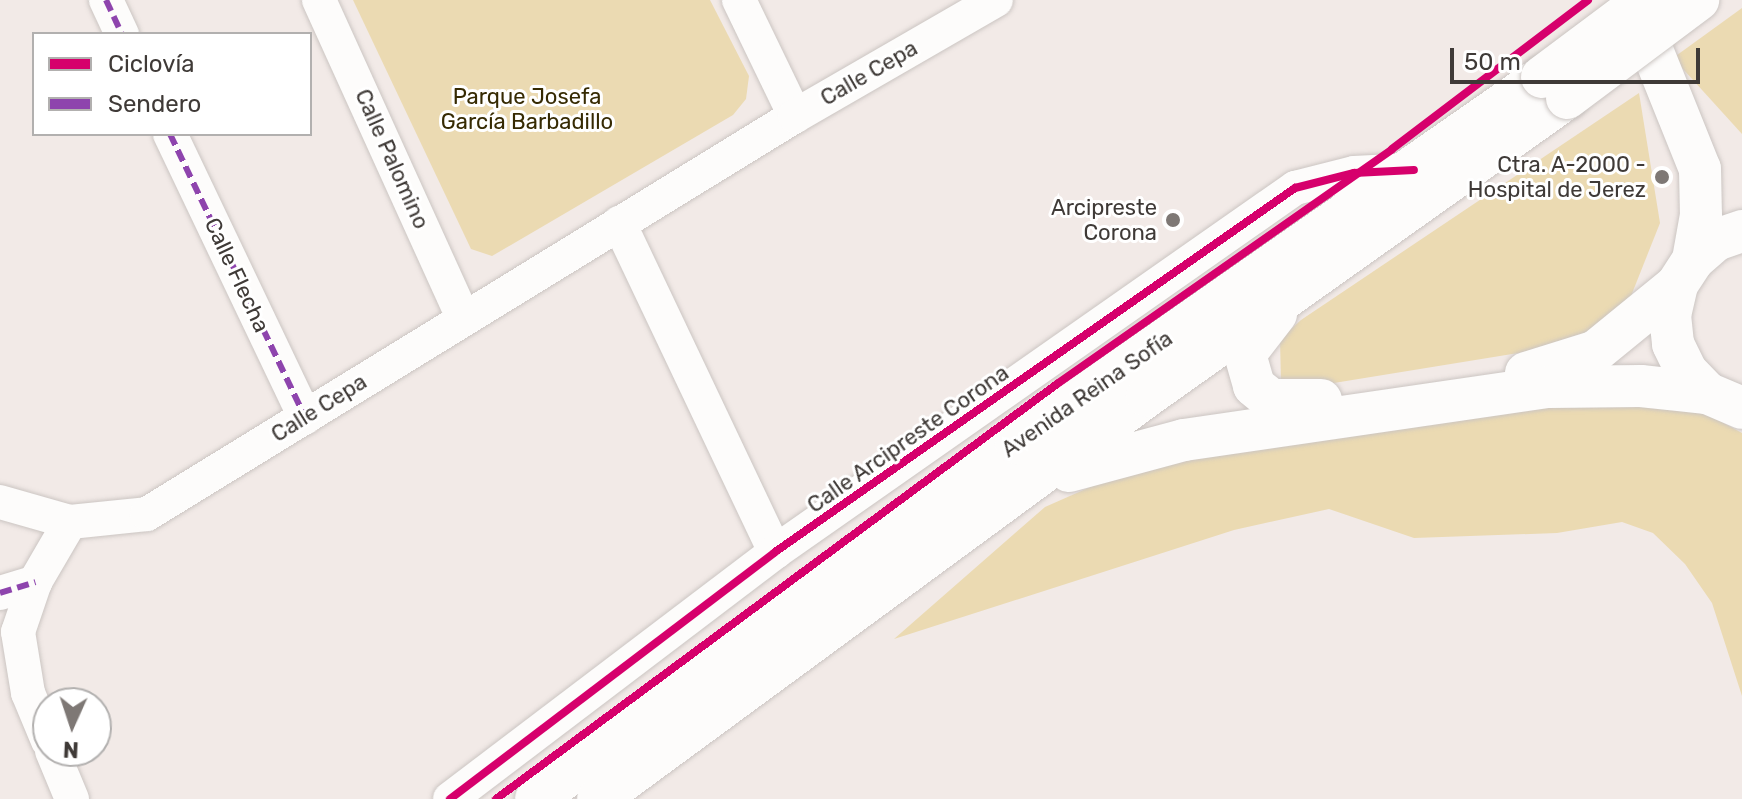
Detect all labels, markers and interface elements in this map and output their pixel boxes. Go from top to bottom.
legend [32,32,312,136]
scale bar [1454,32,1704,82]
street label: Calle Cepa [816,35,922,111]
text: 50 m [1464,48,1521,76]
text: Ciclovía [108,50,195,78]
park label: Parque Josefa García Barbadillo [441,83,613,134]
street label: Calle Palomino [349,85,435,233]
text: Sendero [108,90,201,118]
place label: Ctra. A-2000 - Hospital de Jerez [1468,151,1646,202]
marker: Ctra. A-2000 - Hospital de Jerez [1653,168,1671,186]
place label: Arcipreste Corona [1051,194,1157,246]
marker: Arcipreste Corona [1164,211,1182,229]
street label: Calle Flecha [199,214,275,336]
street label: Avenida Reina Sofía [997,325,1177,463]
street label: Calle Arcipreste Corona [802,359,1014,519]
street label: Calle Cepa [266,368,372,448]
north arrow [32,687,112,767]
text: N [62,736,79,763]

